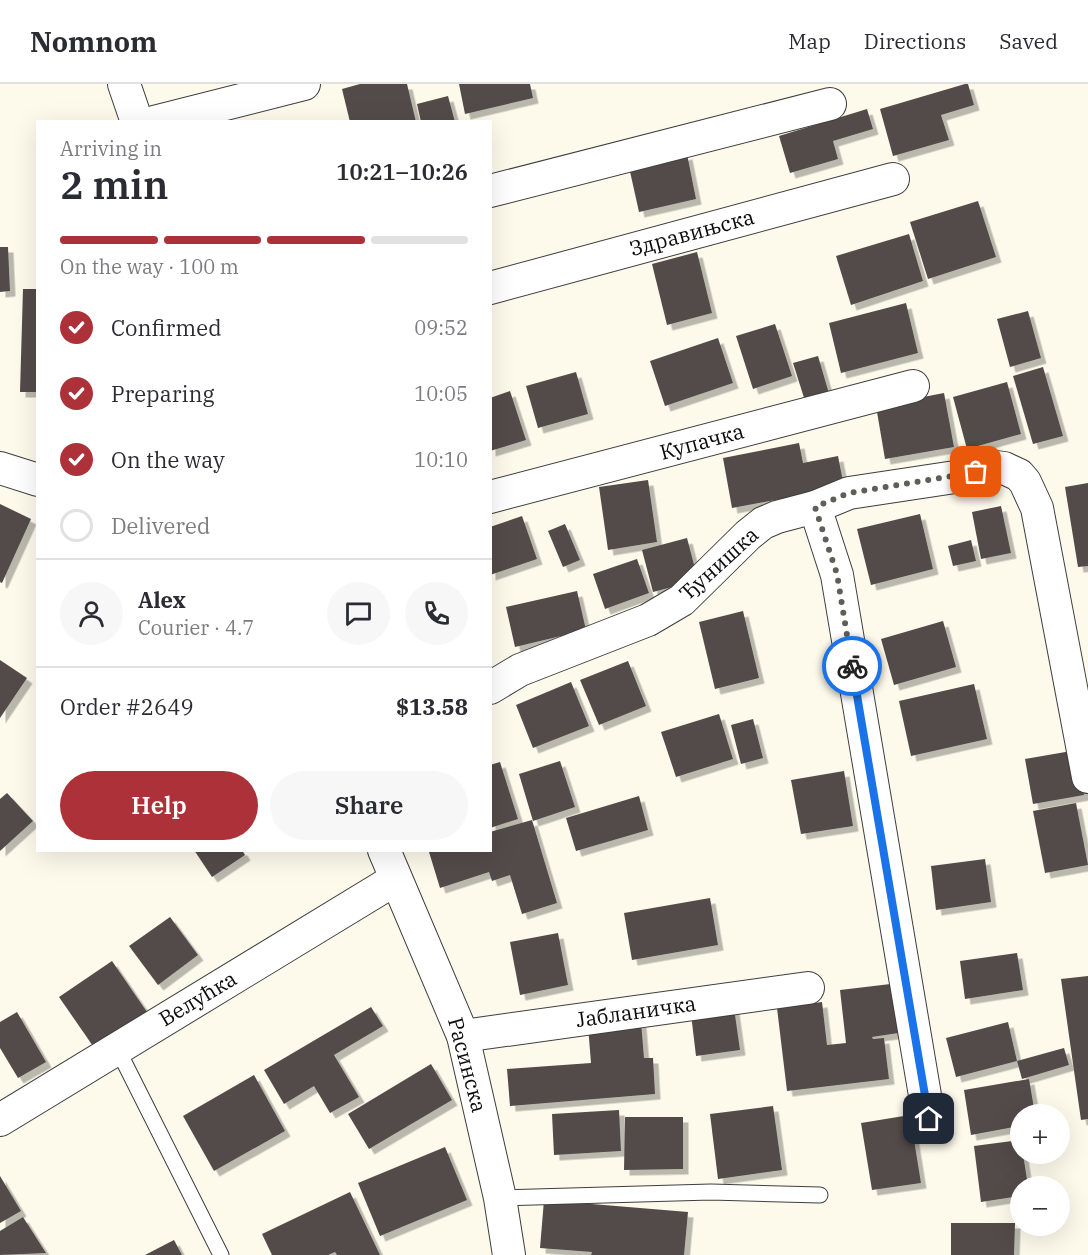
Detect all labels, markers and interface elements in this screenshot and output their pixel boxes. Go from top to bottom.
text: Nomnom [30,23,157,60]
text: Map [788,27,831,55]
text: Directions [864,27,966,55]
text: Saved [999,27,1058,55]
text: Arriving in [60,135,162,162]
text: 10:21–10:26 [336,157,468,186]
text: 2 min [60,159,168,210]
street label: Здравињска [626,202,757,262]
text: On the way · 100 m [60,253,239,280]
icon: check [60,311,93,344]
text: Confirmed [111,313,222,342]
text: 09:52 [414,314,468,341]
icon: check [60,377,93,410]
text: Preparing [111,379,215,408]
text: 10:05 [414,380,468,407]
street label: Купачка [657,416,747,466]
icon: check [60,443,93,476]
text: On the way [111,445,225,474]
text: 10:10 [414,446,468,473]
pin [950,446,1001,497]
icon: bag [959,455,992,488]
text: Delivered [111,511,210,540]
street label: Ђунишка [673,520,764,606]
button: person [60,582,123,645]
button: chat [327,582,390,645]
button: phone [405,582,468,645]
text: Alex [138,585,186,614]
text: Courier · 4.7 [138,614,254,641]
courier [822,636,882,696]
icon: bike [836,650,869,683]
text: Order #2649 [60,692,194,721]
text: $13.58 [396,692,468,721]
button: Help [60,771,258,840]
button: Share [270,771,468,840]
street label: Велућка [153,964,241,1032]
street label: Јабланичка [574,989,698,1033]
street label: Расинска [442,1014,494,1115]
pin [903,1093,954,1144]
icon: home [912,1102,945,1135]
map controls [1010,1104,1070,1236]
button: + [1010,1104,1070,1164]
button: − [1010,1176,1070,1236]

